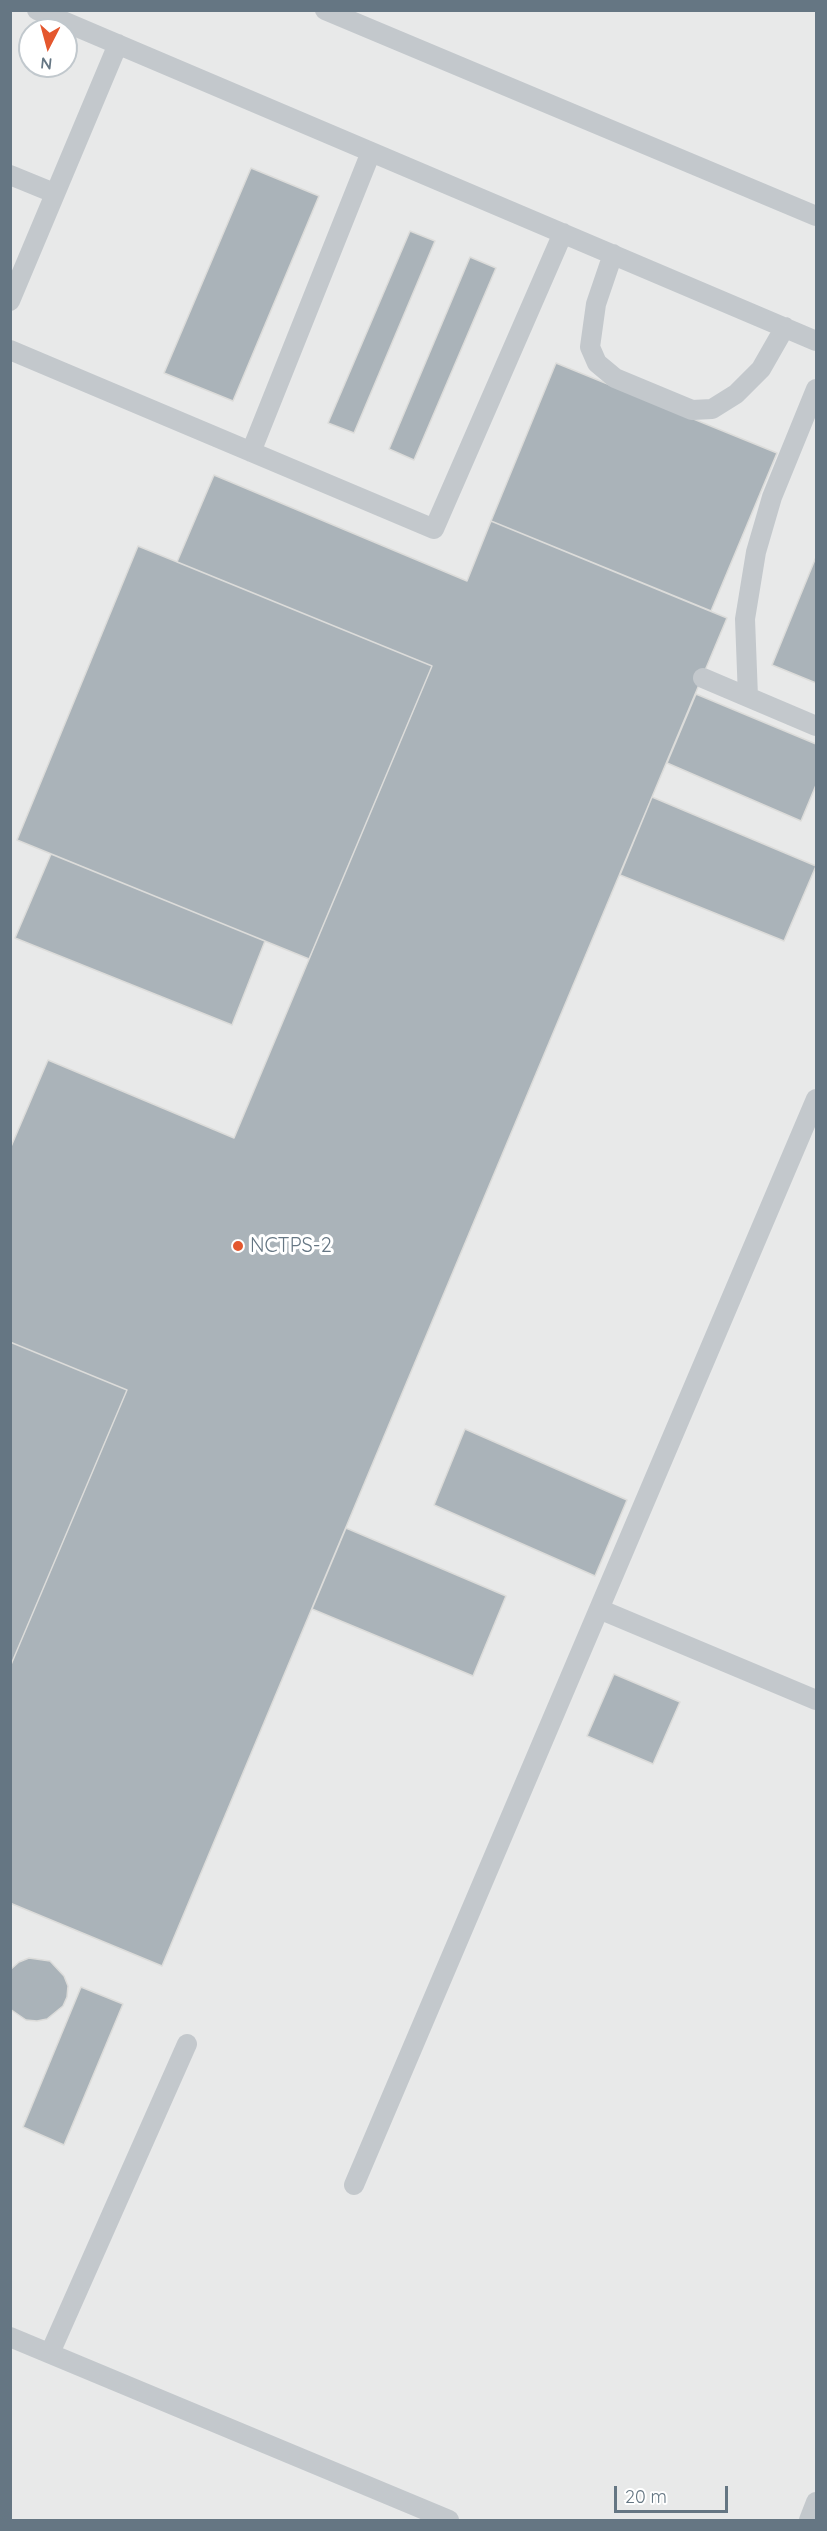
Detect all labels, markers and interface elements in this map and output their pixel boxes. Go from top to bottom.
north arrow [18,18,78,78]
text: N [39,53,53,74]
place label: NCTPS-2 [250,1234,332,1258]
marker: NCTPS-2 [231,1239,245,1253]
scale bar [617,2474,731,2512]
text: 20 m [625,2485,667,2508]

